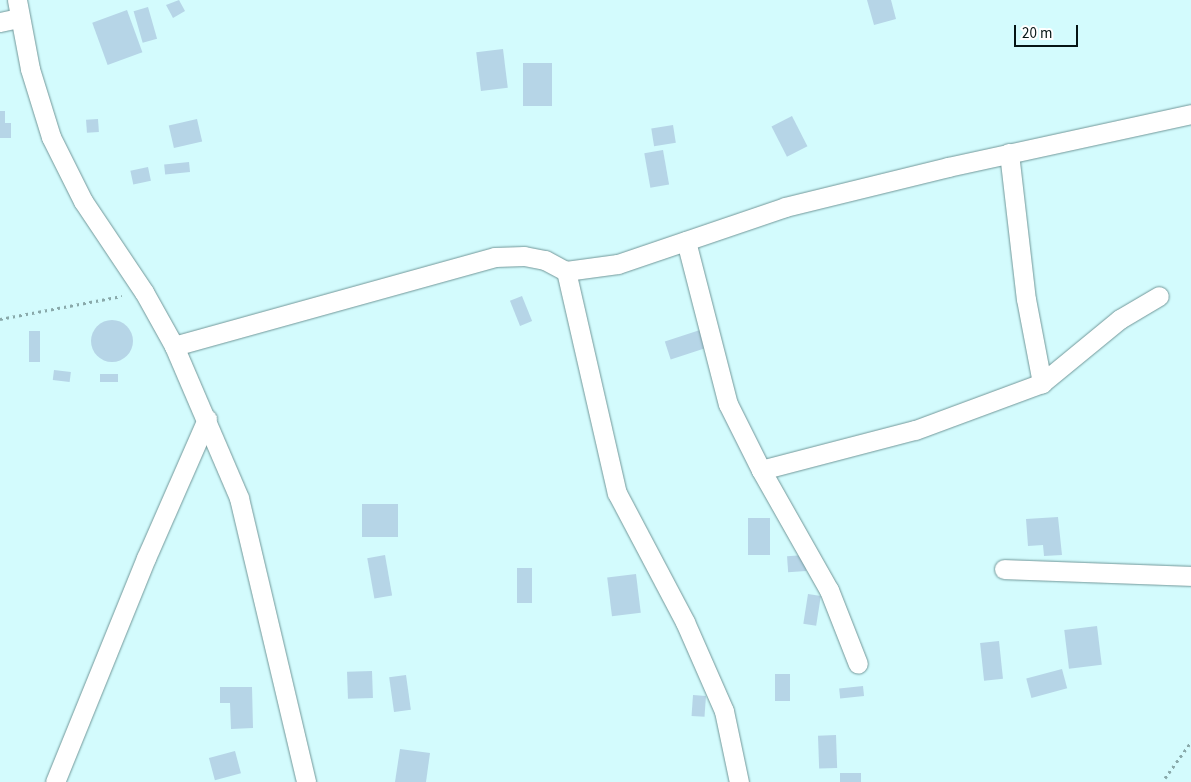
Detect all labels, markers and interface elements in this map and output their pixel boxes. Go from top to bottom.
scale bar [1016,15,1080,47]
text: 20 m [1022,23,1052,44]

